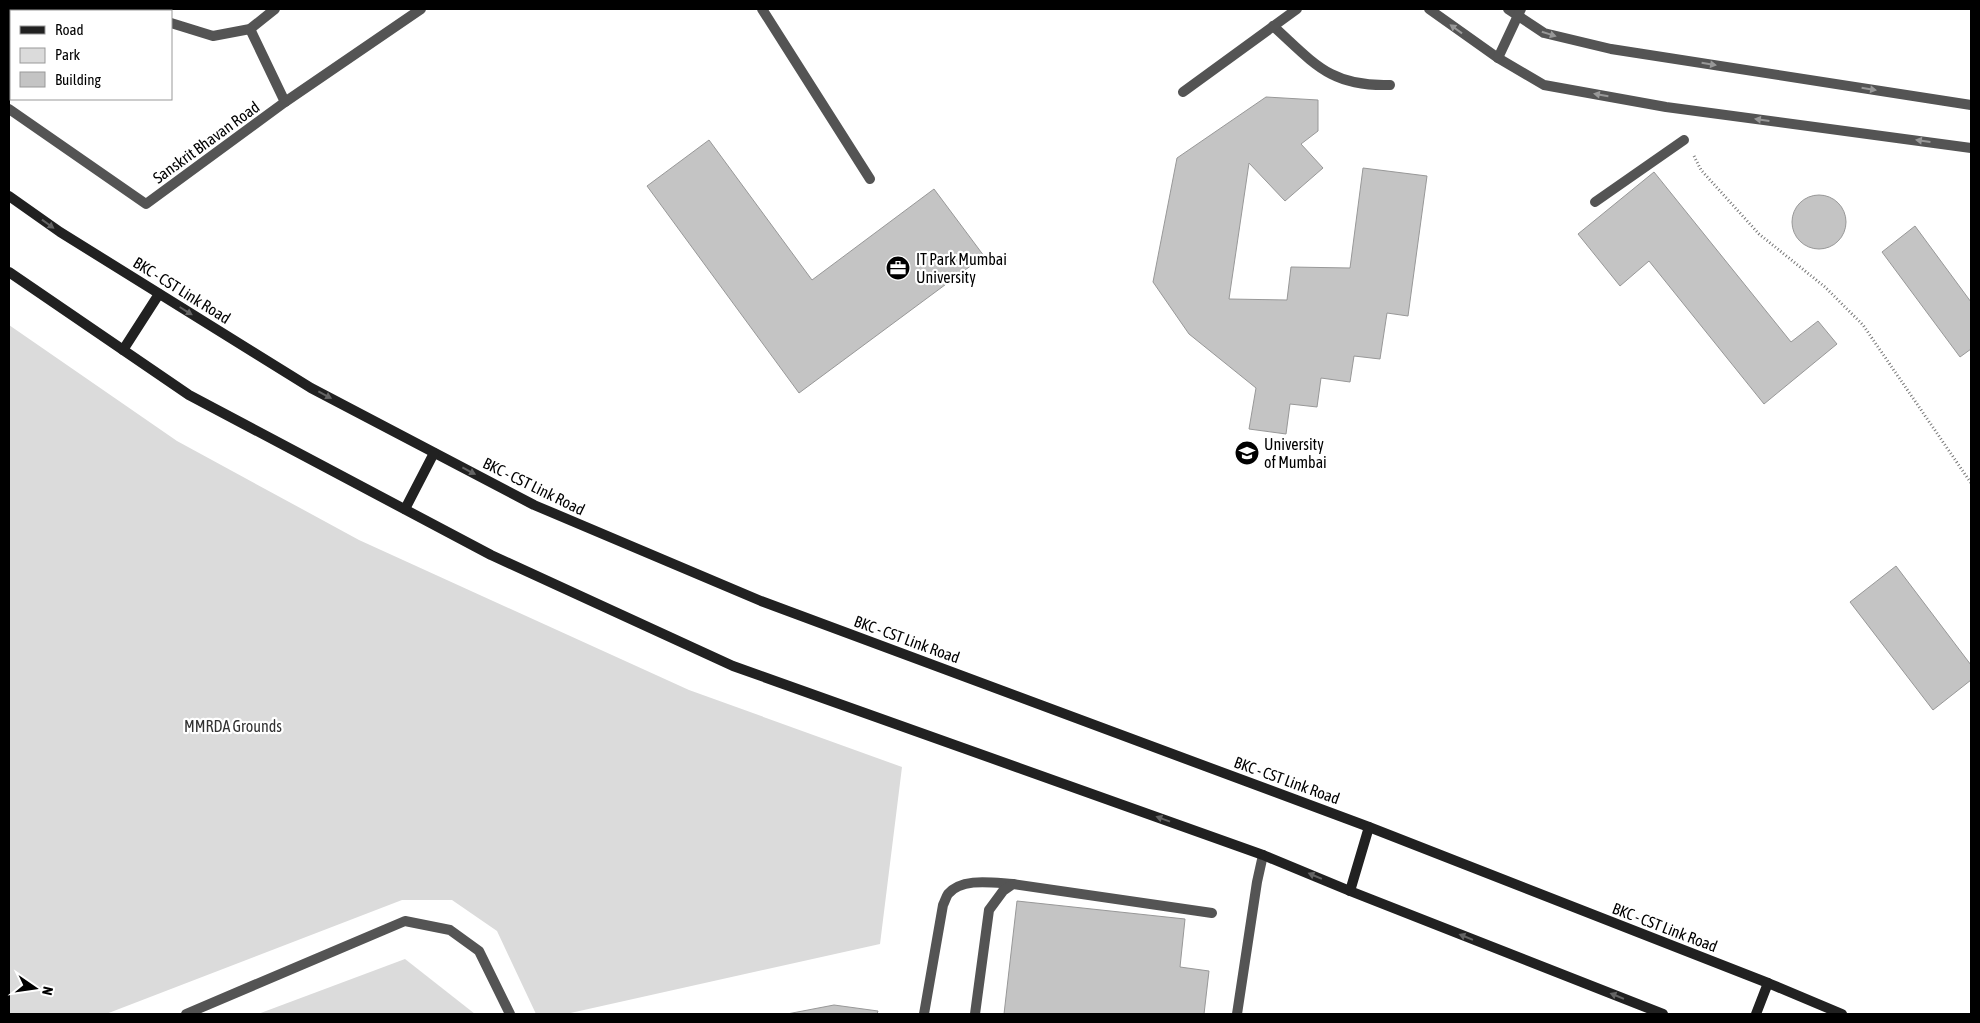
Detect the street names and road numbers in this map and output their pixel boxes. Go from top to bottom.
street label: Sanskrit Bhavan Road [149,97,263,187]
street label: BKC - CST Link Road [130,253,234,327]
street label: BKC - CST Link Road [480,454,588,518]
street label: BKC - CST Link Road [852,612,962,666]
street label: BKC - CST Link Road [1232,753,1342,807]
street label: BKC - CST Link Road [1610,899,1720,955]

